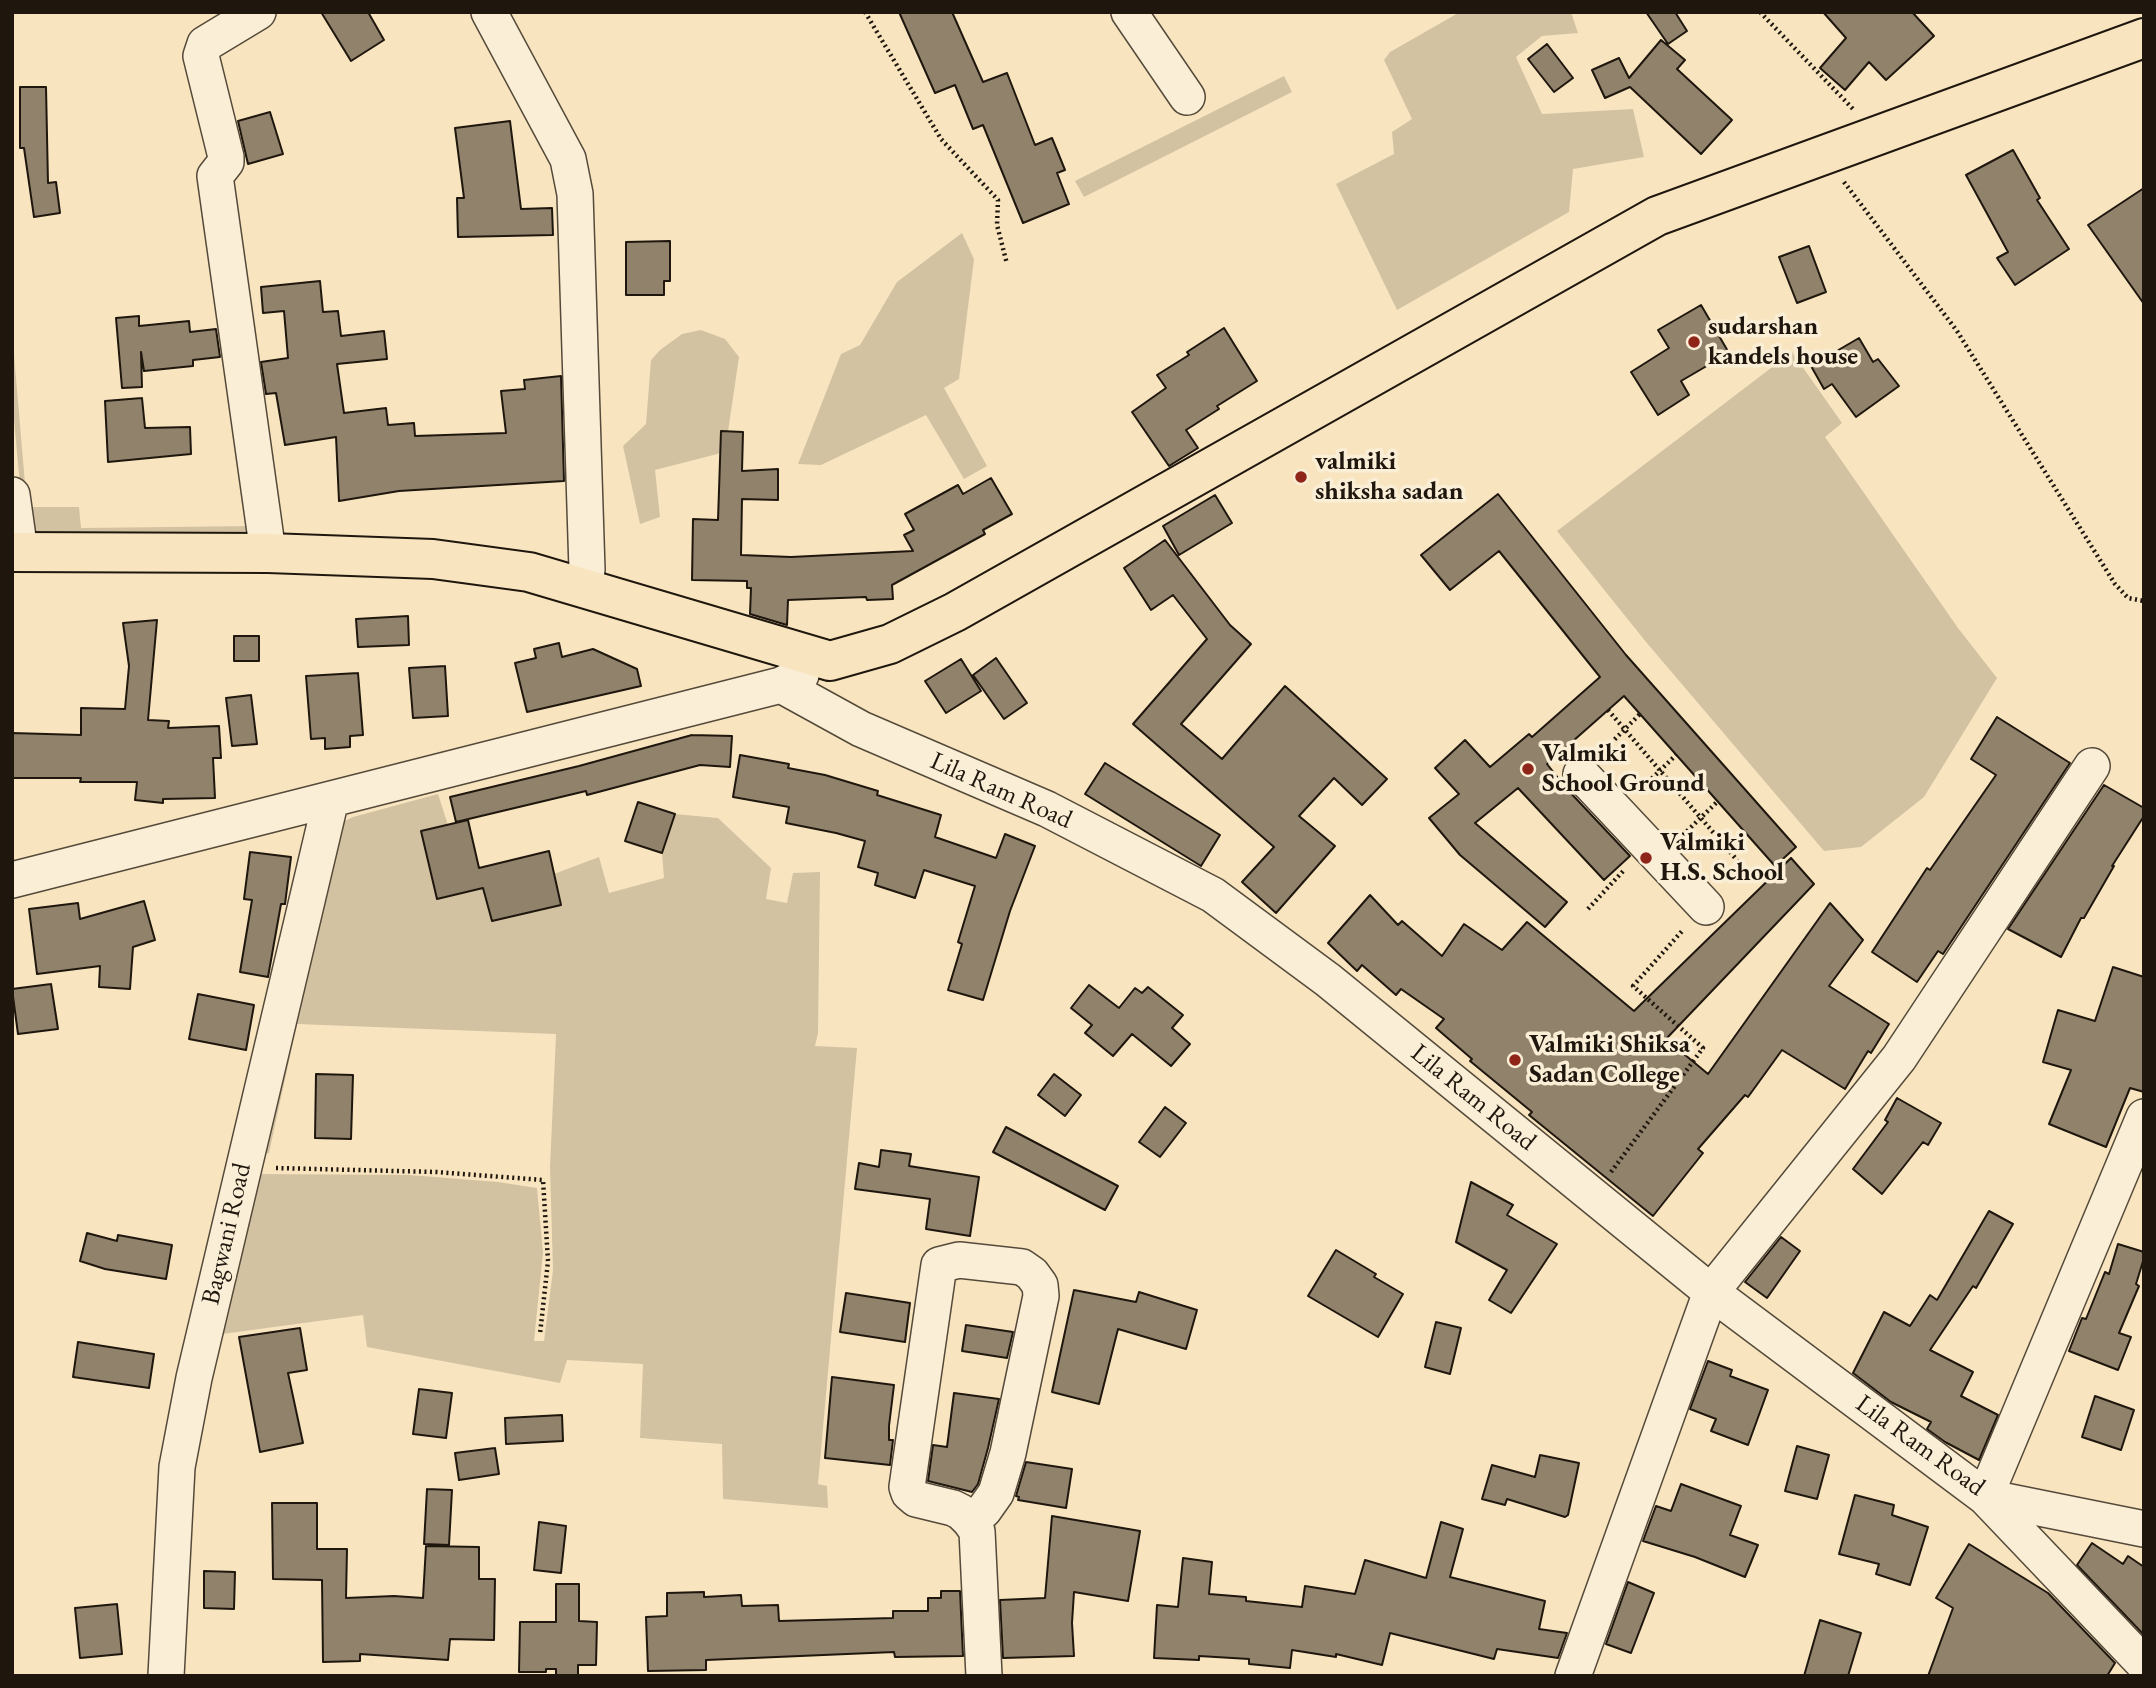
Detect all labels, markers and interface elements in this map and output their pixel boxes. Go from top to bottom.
place label: sudarshan kandels house [1708,311,1858,372]
marker: sudarshan kandels house [1686,334,1702,350]
place label: valmiki shiksha sadan [1315,446,1463,508]
marker: valmiki shiksha sadan [1293,469,1309,485]
place label: Valmiki School Ground [1542,738,1705,800]
street label: Lila Ram Road [925,746,1077,836]
marker: Valmiki School Ground [1520,761,1536,777]
place label: Valmiki H.S. School [1660,827,1784,888]
marker: Valmiki H.S. School [1638,850,1654,866]
place label: Valmiki Shiksa Sadan College [1529,1029,1690,1090]
street label: Lila Ram Road [1404,1038,1542,1158]
marker: Valmiki Shiksa Sadan College [1507,1052,1523,1068]
street label: Bagwani Road [196,1160,258,1308]
street label: Lila Ram Road [1849,1389,1991,1503]

